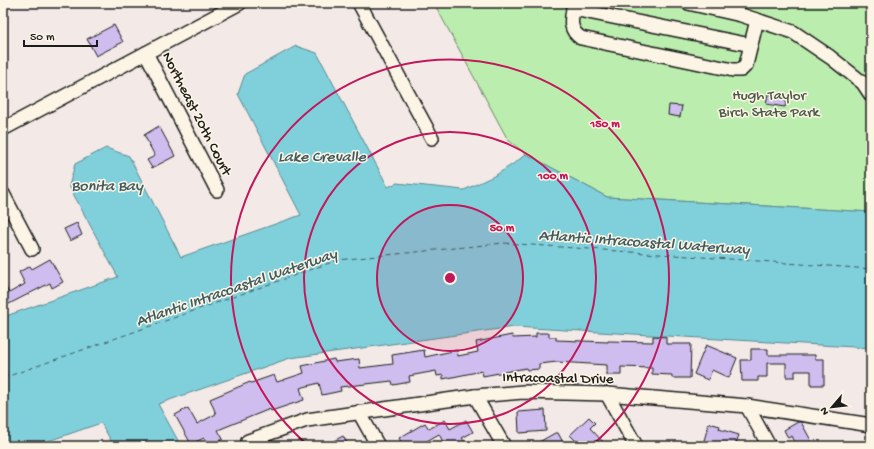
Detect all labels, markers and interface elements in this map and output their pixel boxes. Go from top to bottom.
scale bar [24,22,97,48]
text: 50 m [30,31,55,45]
street label: Northeast 20th Court [157,49,236,180]
park label: Hugh Taylor Birch State Park [718,87,820,122]
text: 150 m [589,118,620,132]
water label: Lake Crevalle [278,149,367,168]
text: 100 m [537,170,568,184]
water label: Bonita Bay [71,178,144,197]
text: 50 m [490,222,515,236]
water label: Atlantic Intracoastal Waterway [538,227,751,261]
water label: Atlantic Intracoastal Waterway [134,245,341,332]
centre of rings [443,271,457,285]
street label: Intracoastal Drive [502,369,614,389]
north arrow [812,387,852,427]
text: N [818,405,832,417]

